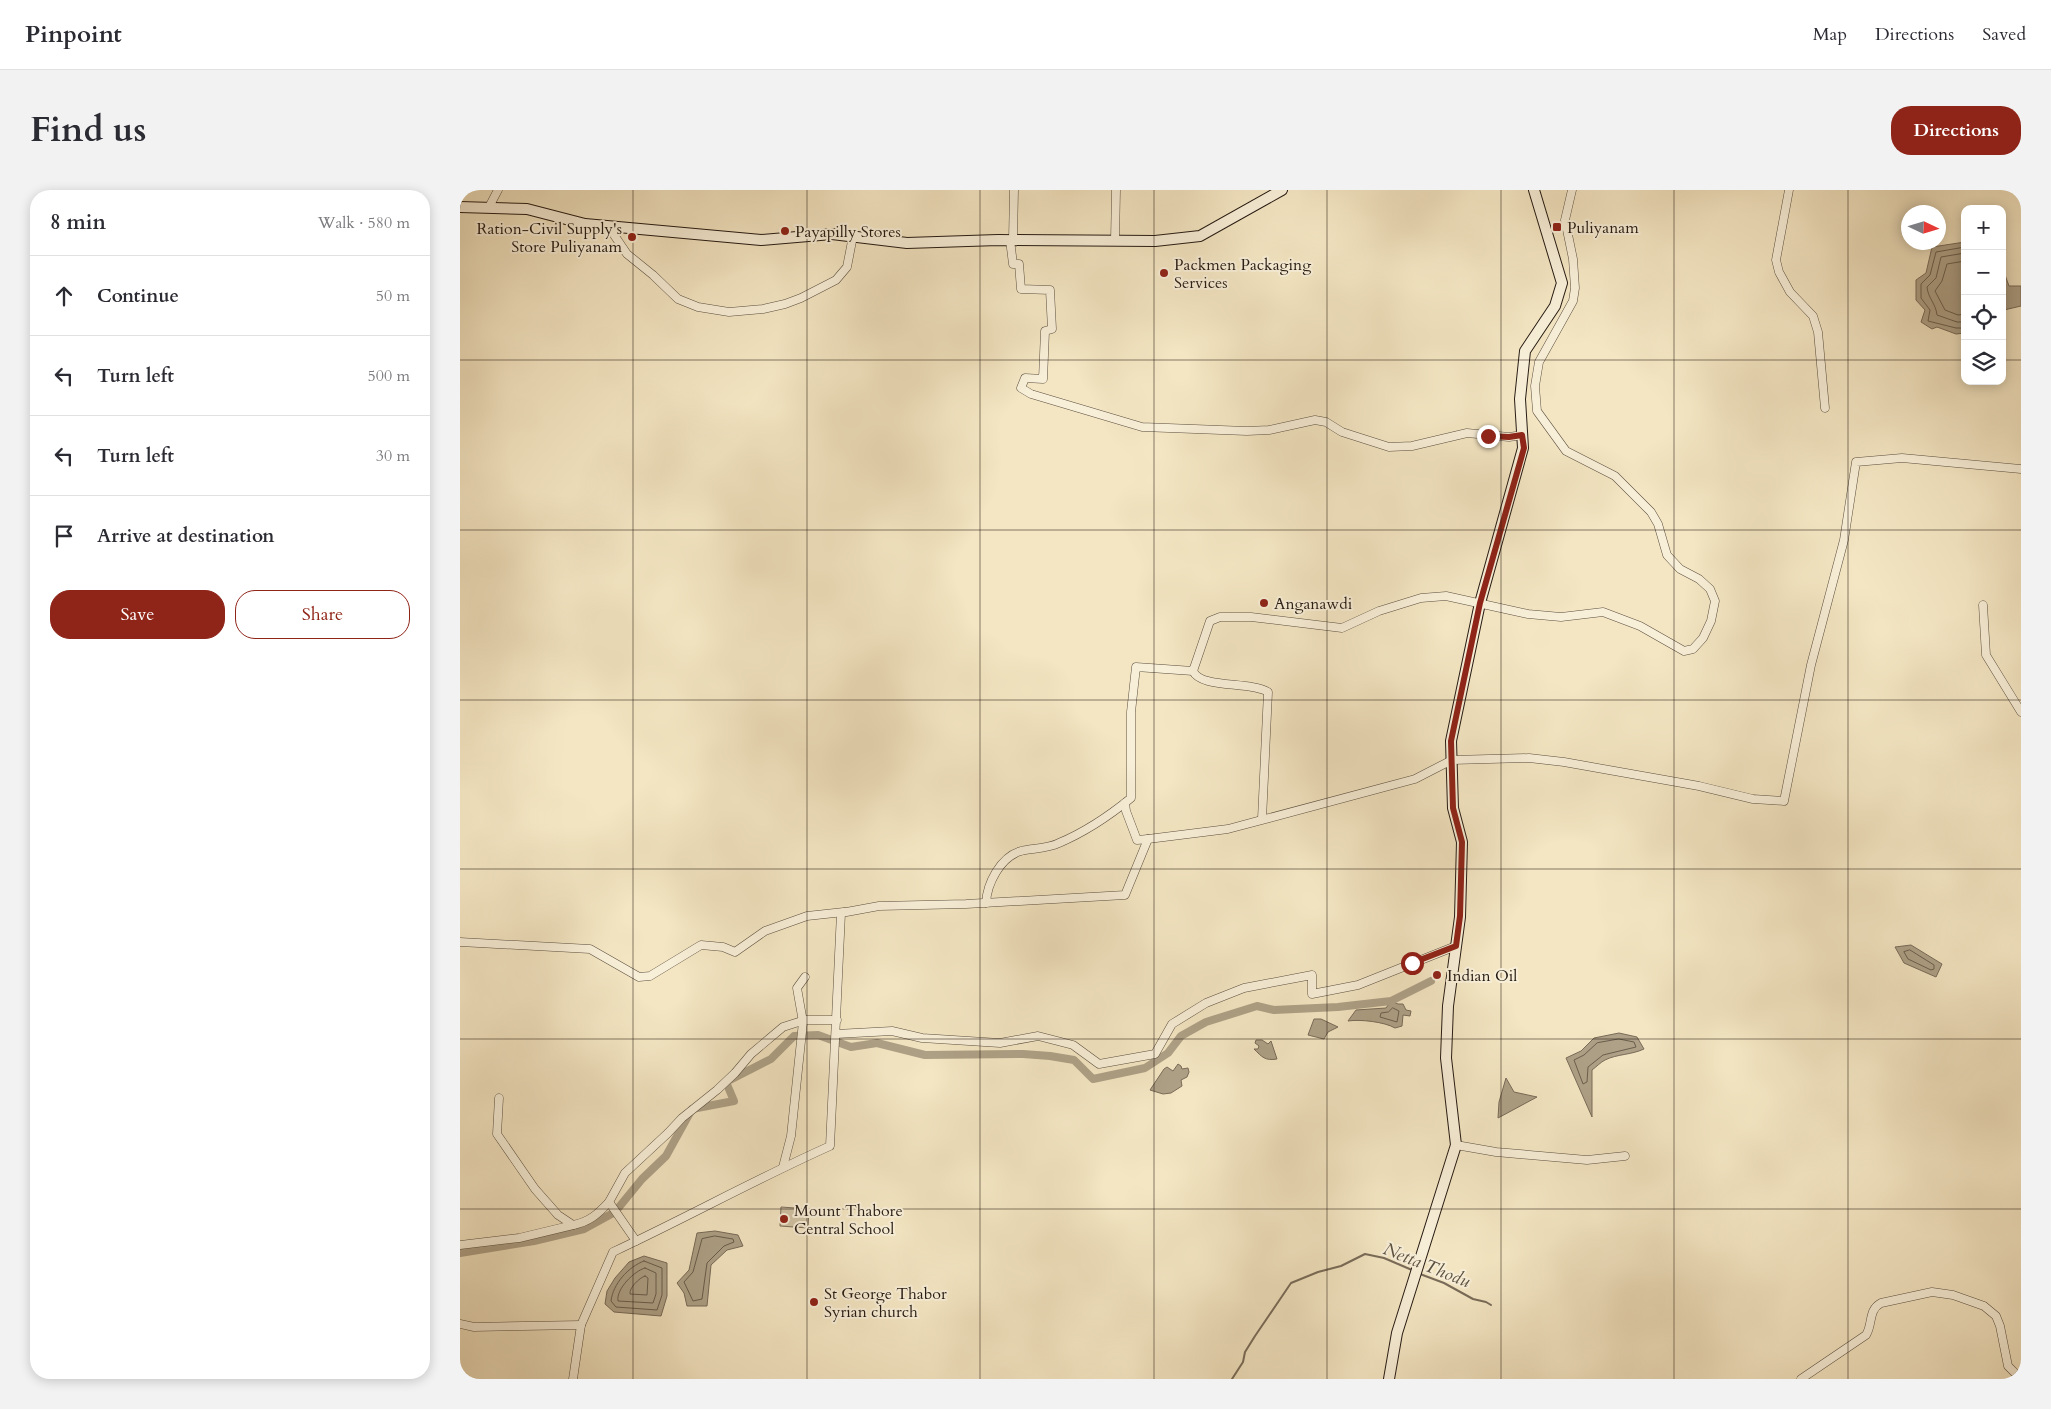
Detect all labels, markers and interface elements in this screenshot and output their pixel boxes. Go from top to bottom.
text: Pinpoint [25,18,122,51]
text: Map [1813,22,1847,47]
text: Directions [1875,22,1954,47]
text: Saved [1982,22,2026,47]
text: Find us [30,106,146,154]
button: Directions [1891,106,2021,155]
north arrow [1901,205,1946,250]
map controls [1961,205,2006,385]
button: + [1961,205,2006,250]
text: 8 min [50,208,106,237]
text: Walk · 580 m [318,212,410,234]
place label: Puliyanam [1567,217,1639,239]
place label: Ration-Civil Supply's Store Puliyanam [477,218,622,258]
place label: Payapilly Stores [795,221,901,243]
marker: Puliyanam [1551,221,1563,233]
marker: Payapilly Stores [779,225,791,237]
marker: Ration-Civil Supply's Store Puliyanam [626,231,638,243]
button: − [1961,250,2006,295]
place label: Packmen Packaging Services [1174,254,1311,294]
marker: Packmen Packaging Services [1158,267,1170,279]
icon: ahead [50,282,78,310]
text: Continue [97,283,179,309]
text: 50 m [376,285,410,307]
button: locate [1961,295,2006,340]
button: layers [1961,340,2006,385]
icon: left [50,362,78,390]
text: Turn left [97,363,174,389]
text: 500 m [368,365,410,387]
route end [1477,425,1500,448]
icon: left [50,442,78,470]
text: Turn left [97,443,174,469]
text: 30 m [376,445,410,467]
icon: arrive [50,522,78,550]
text: Arrive at destination [97,523,274,549]
button: Save [50,590,225,639]
button: Share [235,590,410,639]
place label: Anganawdi [1274,593,1353,615]
marker: Anganawdi [1258,597,1270,609]
route start [1401,952,1424,975]
place label: Indian Oil [1447,965,1517,987]
marker: Indian Oil [1431,969,1443,981]
place label: Mount Thabore Central School [794,1200,903,1240]
marker: Mount Thabore Central School [778,1213,790,1225]
water label: Netta Thodu [1380,1237,1474,1294]
place label: St George Thabor Syrian church [824,1283,947,1323]
marker: St George Thabor Syrian church [808,1296,820,1308]

